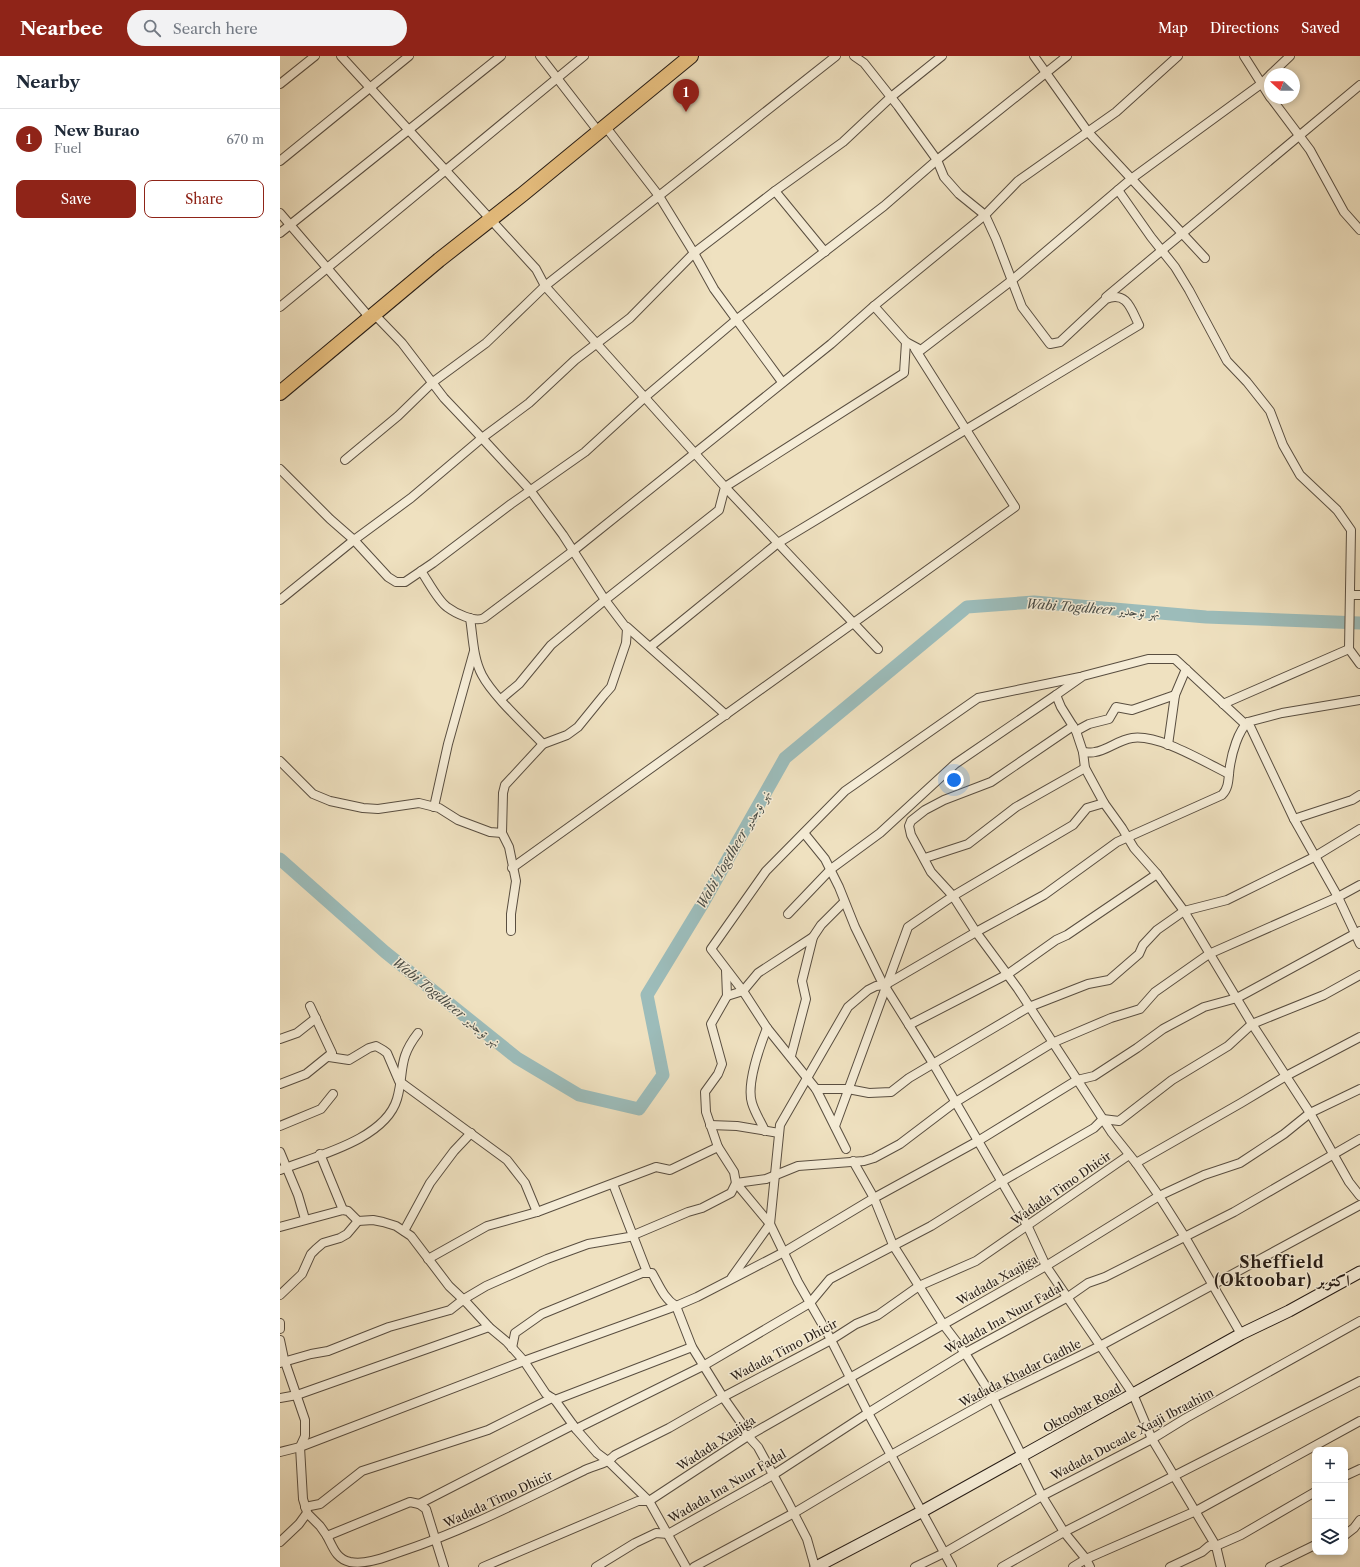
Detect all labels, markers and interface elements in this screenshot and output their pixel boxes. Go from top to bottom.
search box [127,10,407,46]
text: Nearbee [20,17,103,40]
icon: search [141,17,163,39]
text: Search here [173,19,258,38]
text: Map [1158,19,1188,37]
text: Directions [1210,19,1279,37]
text: Saved [1301,19,1340,37]
north arrow [1264,68,1300,104]
text: Nearby [16,72,80,92]
pin: 1 [673,79,699,112]
text: New Burao [54,121,140,140]
text: 1 [26,131,32,147]
text: 670 m [226,131,264,147]
text: Fuel [54,140,82,156]
button: Save [16,180,136,218]
button: Share [144,180,264,218]
water label: Wabi Togdheer نهر توجدير [1025,595,1161,622]
your location [944,770,964,790]
water label: Wabi Togdheer نهر توجدير [692,787,774,912]
water label: Wabi Togdheer نهر توجدير [389,953,504,1051]
street label: Wadada Timo Dhicir [1007,1148,1114,1229]
street label: Wadada Xaajiga [953,1251,1041,1309]
district label: Sheffield (Oktoobar) اكتوبر [1214,1252,1350,1291]
street label: Wadada Ina Nuur Fadal [941,1279,1066,1357]
street label: Wadada Timo Dhicir [727,1316,840,1385]
street label: Wadada Khadar Gadhle [956,1336,1084,1411]
street label: Oktoobar Road [1040,1380,1124,1436]
street label: Wadada Ducaale Xaaji Ibraahim [1047,1385,1216,1484]
street label: Wadada Xaajiga [673,1412,759,1474]
street label: Wadada Ina Nuur Fadal [665,1446,789,1526]
map controls [1312,1447,1348,1555]
button: + [1312,1447,1348,1483]
street label: Wadada Timo Dhicir [440,1467,555,1531]
button: − [1312,1483,1348,1519]
button: layers [1312,1519,1348,1555]

